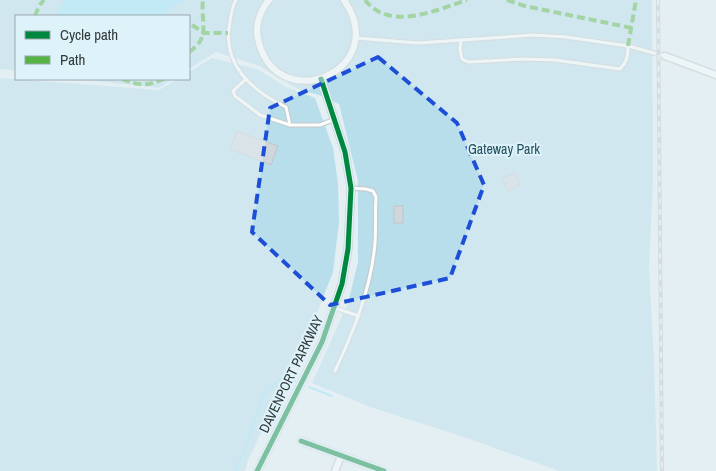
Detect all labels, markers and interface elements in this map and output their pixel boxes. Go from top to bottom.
legend [15,15,190,80]
text: Cycle path [60,24,118,45]
text: Path [60,49,85,70]
park label: Gateway Park [468,140,540,158]
street label: DAVENPORT PARKWAY [255,312,327,436]

